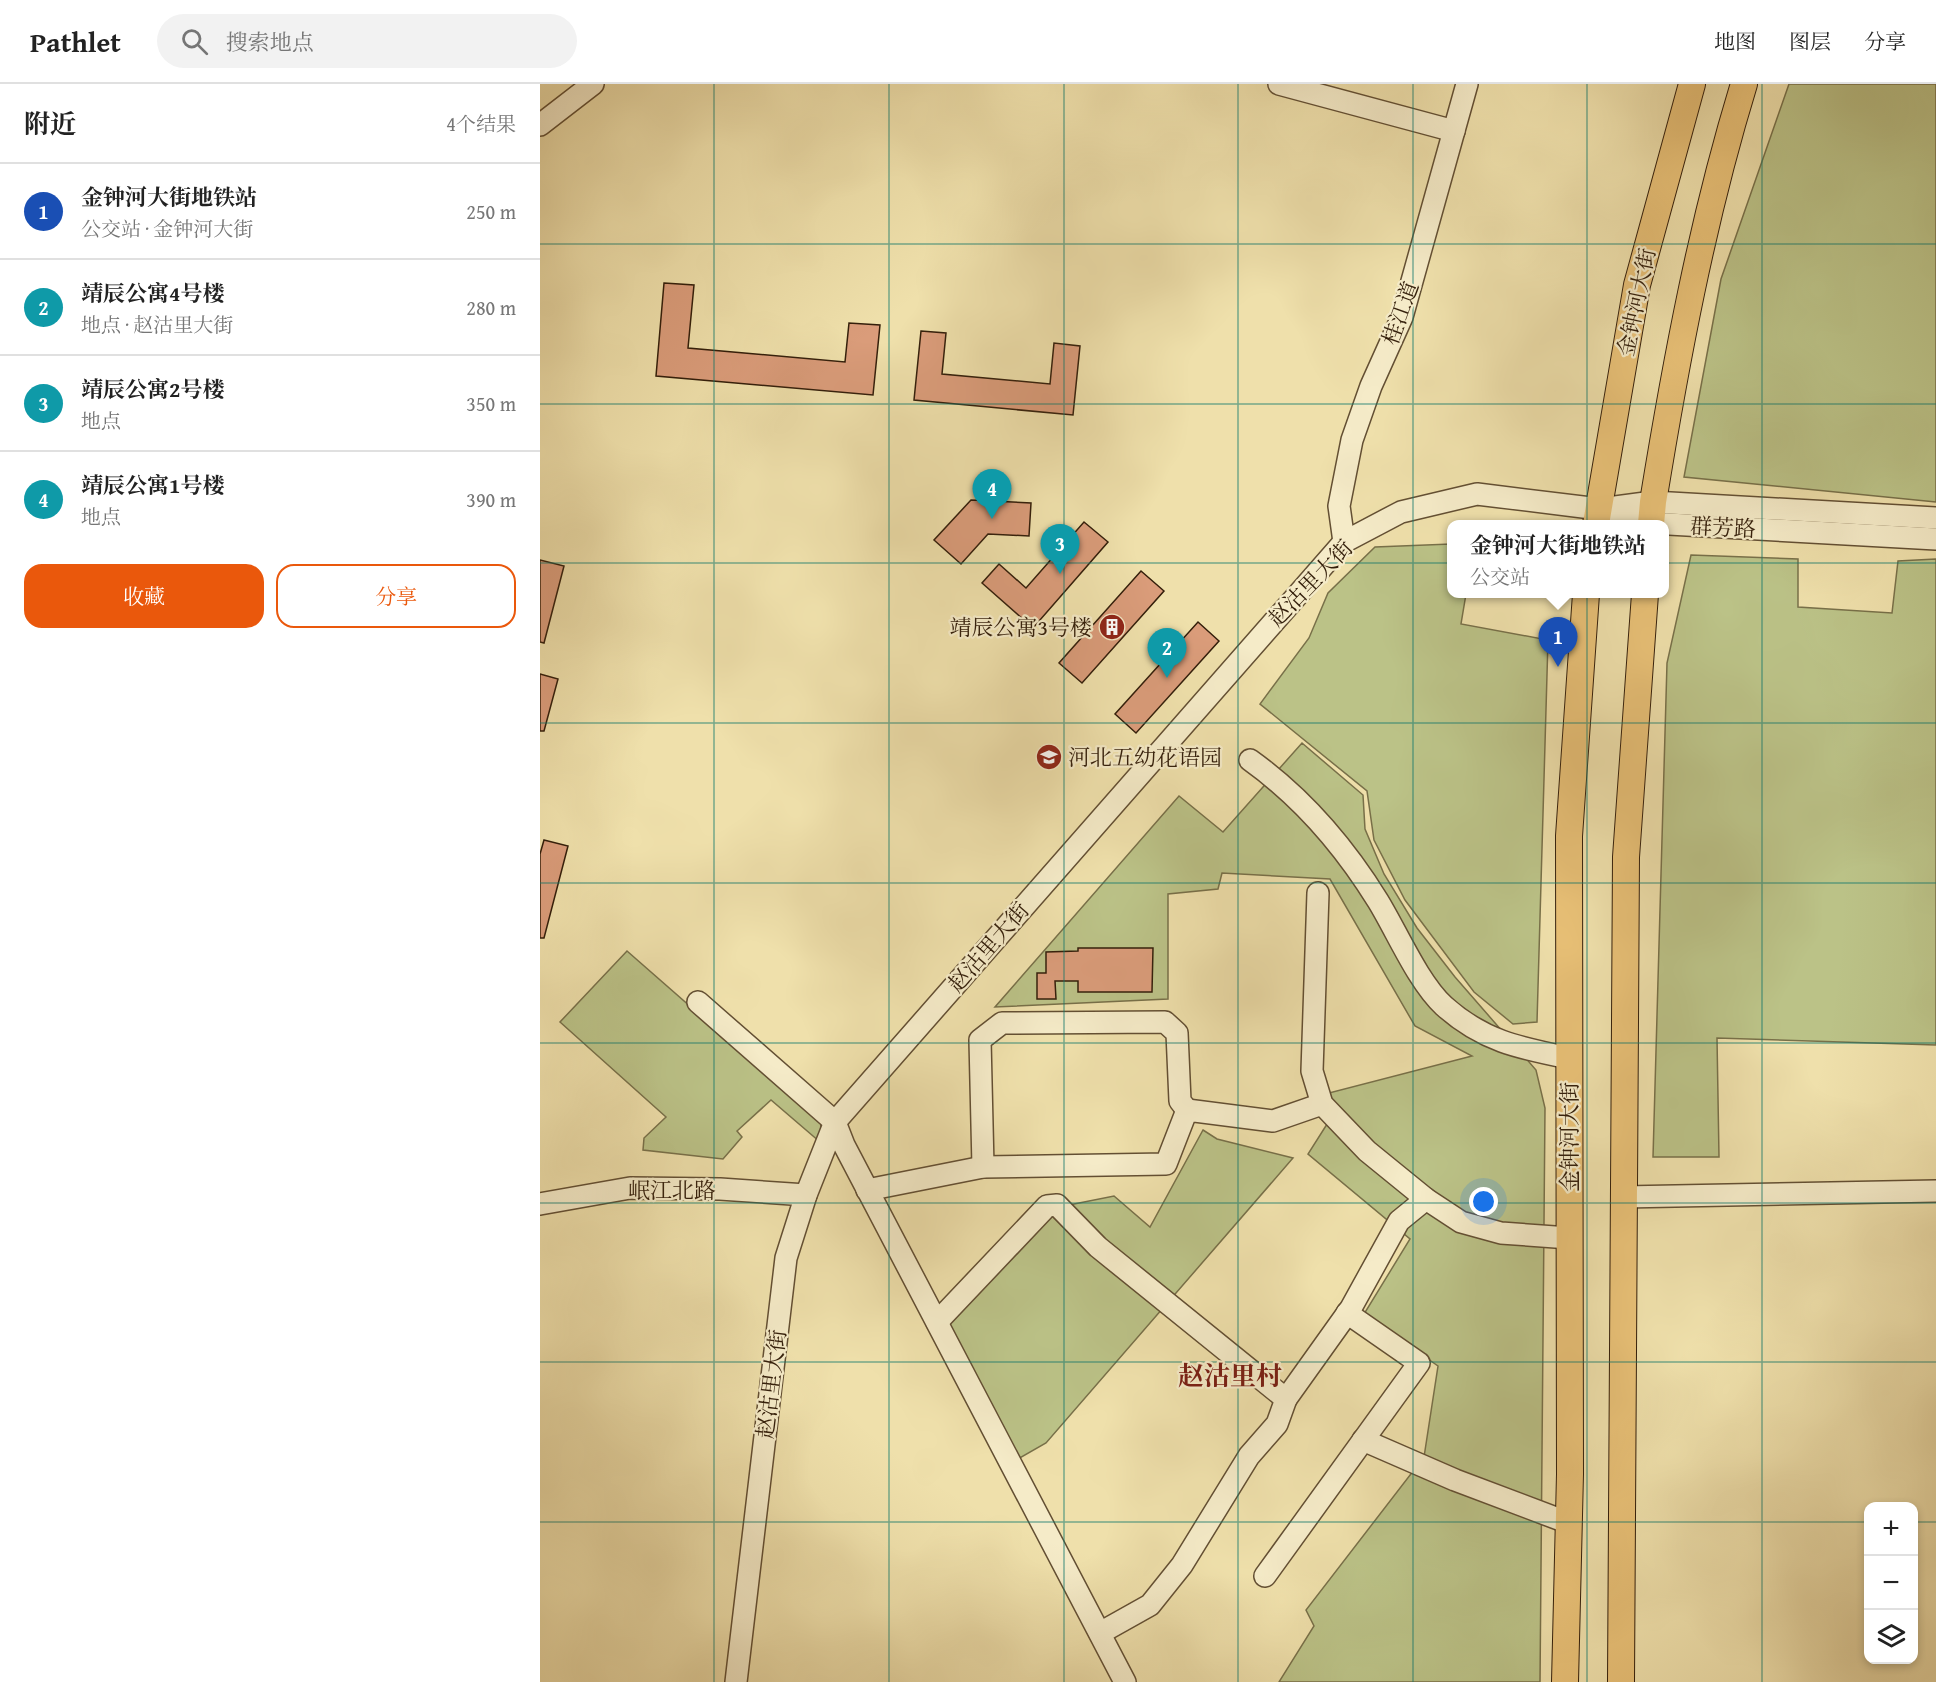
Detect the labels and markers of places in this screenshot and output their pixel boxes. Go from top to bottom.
pin: 4 [972,470,1012,519]
pin: 3 [1040,524,1080,574]
place label: 靖辰公寓3号楼 [949,611,1092,643]
building icon: 靖辰公寓3号楼 [1097,612,1127,642]
pin: 1 [1538,618,1578,667]
pin: 2 [1148,628,1186,678]
place label: 河北五幼花语园 [1068,741,1222,773]
school or university icon: 河北五幼花语园 [1034,742,1064,772]

